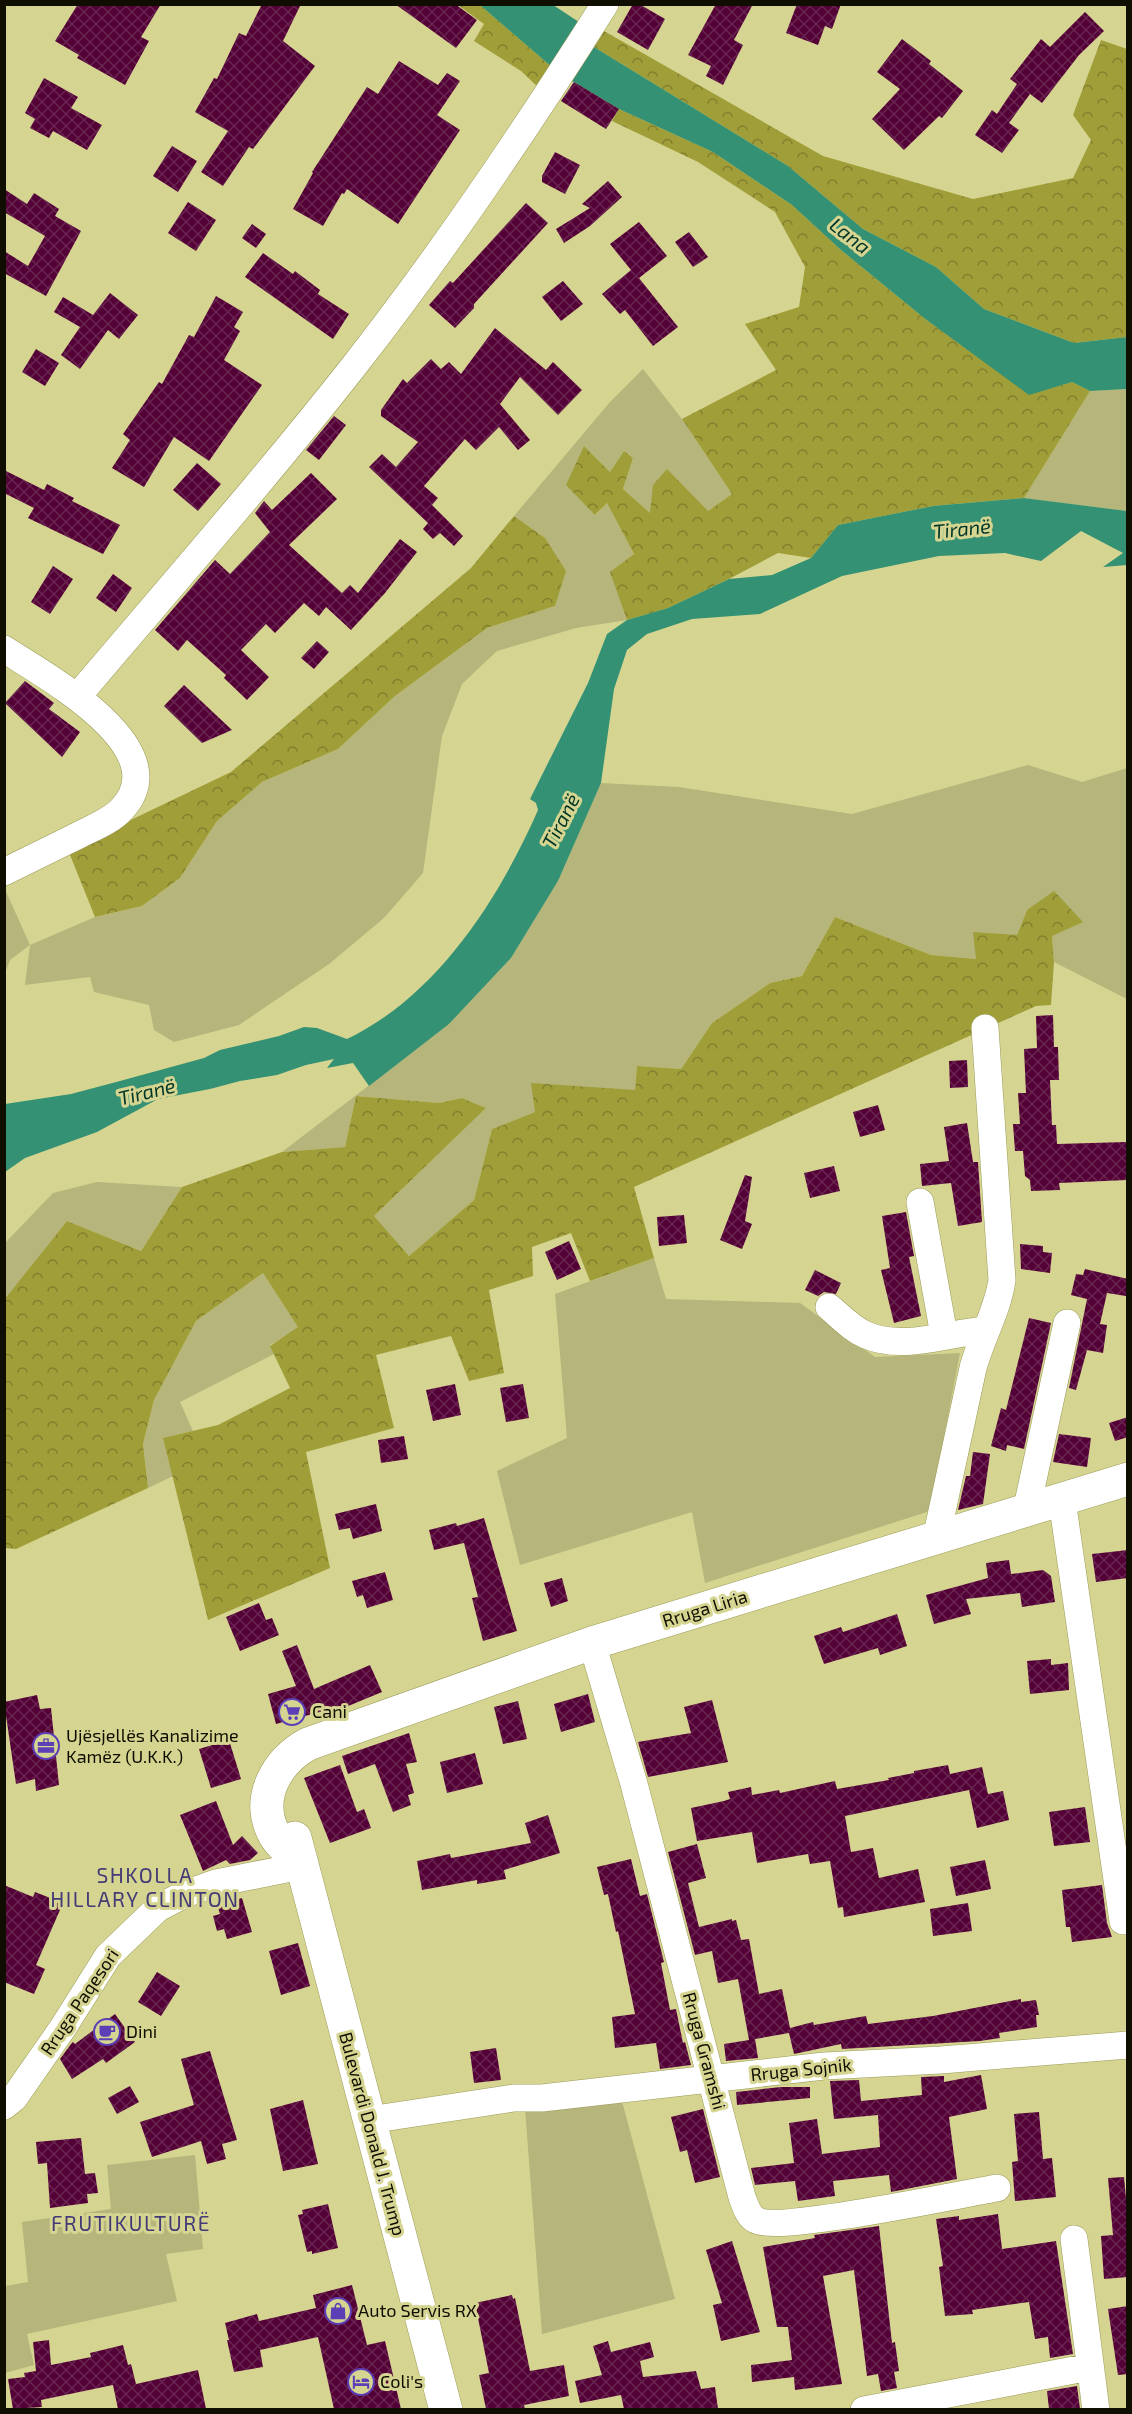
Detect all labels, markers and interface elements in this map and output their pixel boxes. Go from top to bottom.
water label: Lana [826,212,876,258]
water label: Tiranë [932,513,992,543]
water label: Tiranë [536,789,584,852]
water label: Tiranë [116,1072,178,1110]
street label: Rruga Liria [660,1585,750,1631]
supermarket icon: Cani [277,1697,307,1727]
place label: Cani [312,1700,347,1722]
place label: Ujësjellës Kanalizime Kamëz (U.K.K.) [66,1724,239,1767]
office icon: Ujësjellës Kanalizime Kamëz (U.K.K.) [31,1731,61,1761]
district label: SHKOLLA HILLARY CLINTON [50,1862,240,1911]
street label: Rruga Paqesori [35,1944,123,2059]
street label: Rruga Gramshi [679,1990,731,2112]
cafe icon: Dini [92,2017,122,2047]
place label: Dini [126,2020,157,2042]
street label: Bulevardi Donald J. Trump [335,2030,411,2238]
street label: Rruga Sojnik [749,2053,852,2085]
district label: FRUTIKULTURË [51,2210,211,2235]
shop icon: Auto Servis RX [323,2296,353,2326]
place label: Auto Servis RX [358,2299,477,2321]
hotel icon: Coli's [346,2367,376,2397]
place label: Coli's [380,2370,423,2392]

